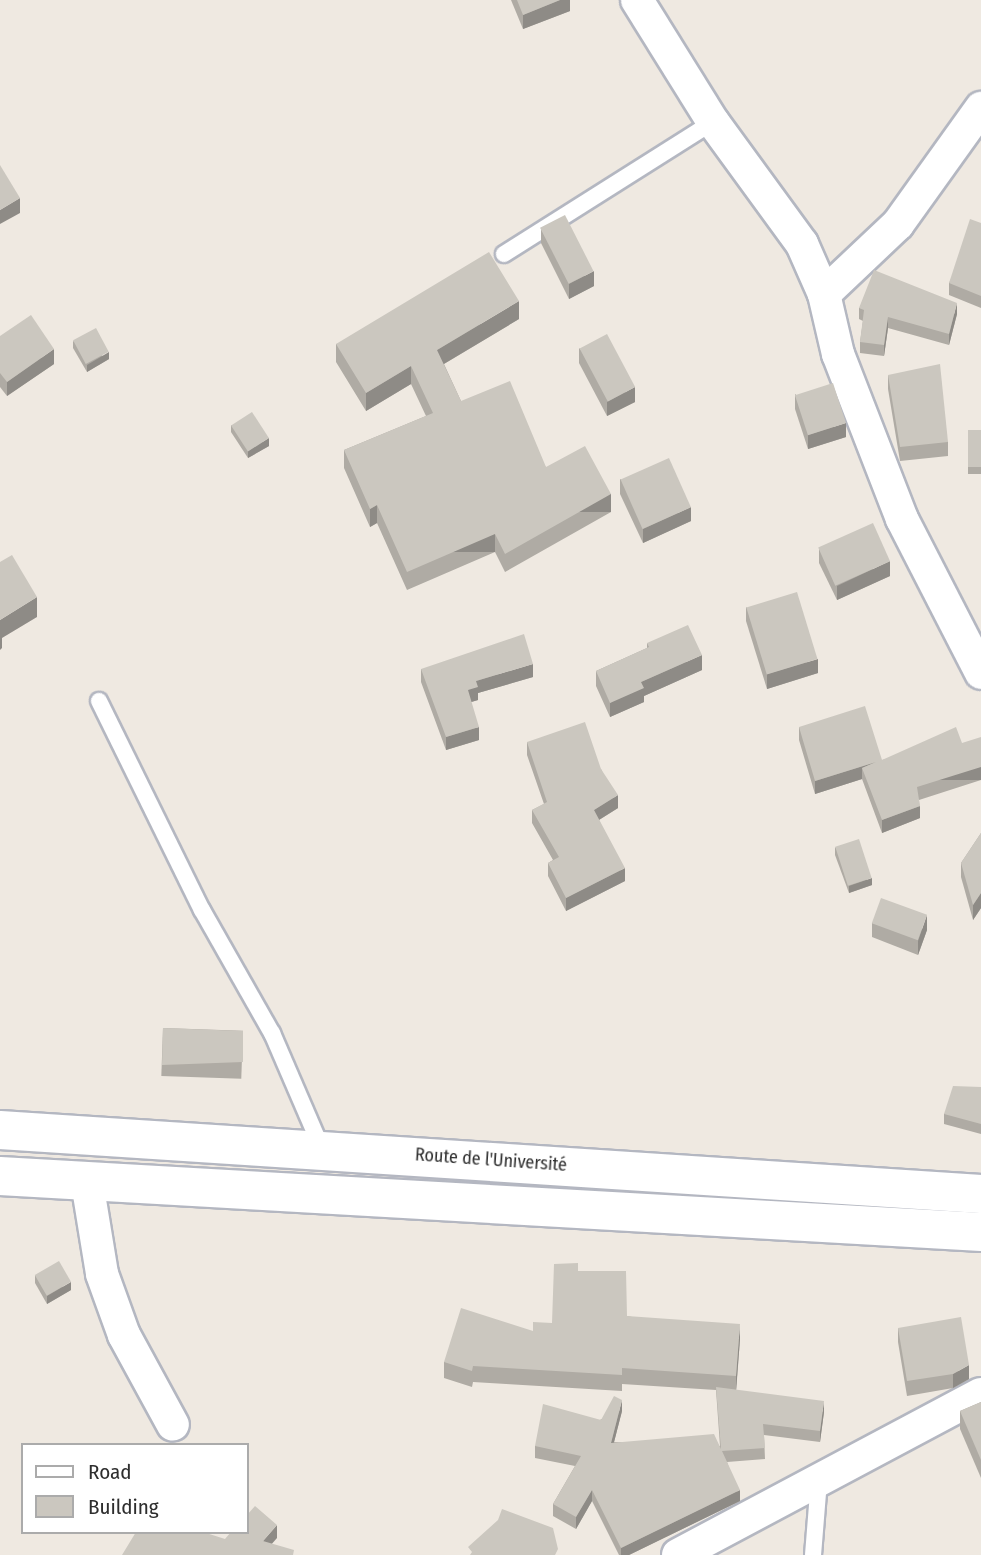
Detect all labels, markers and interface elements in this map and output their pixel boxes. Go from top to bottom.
street label: Route de l'Université [414,1144,568,1176]
legend [21,1443,248,1534]
text: Road [88,1459,132,1485]
text: Building [88,1494,159,1520]

